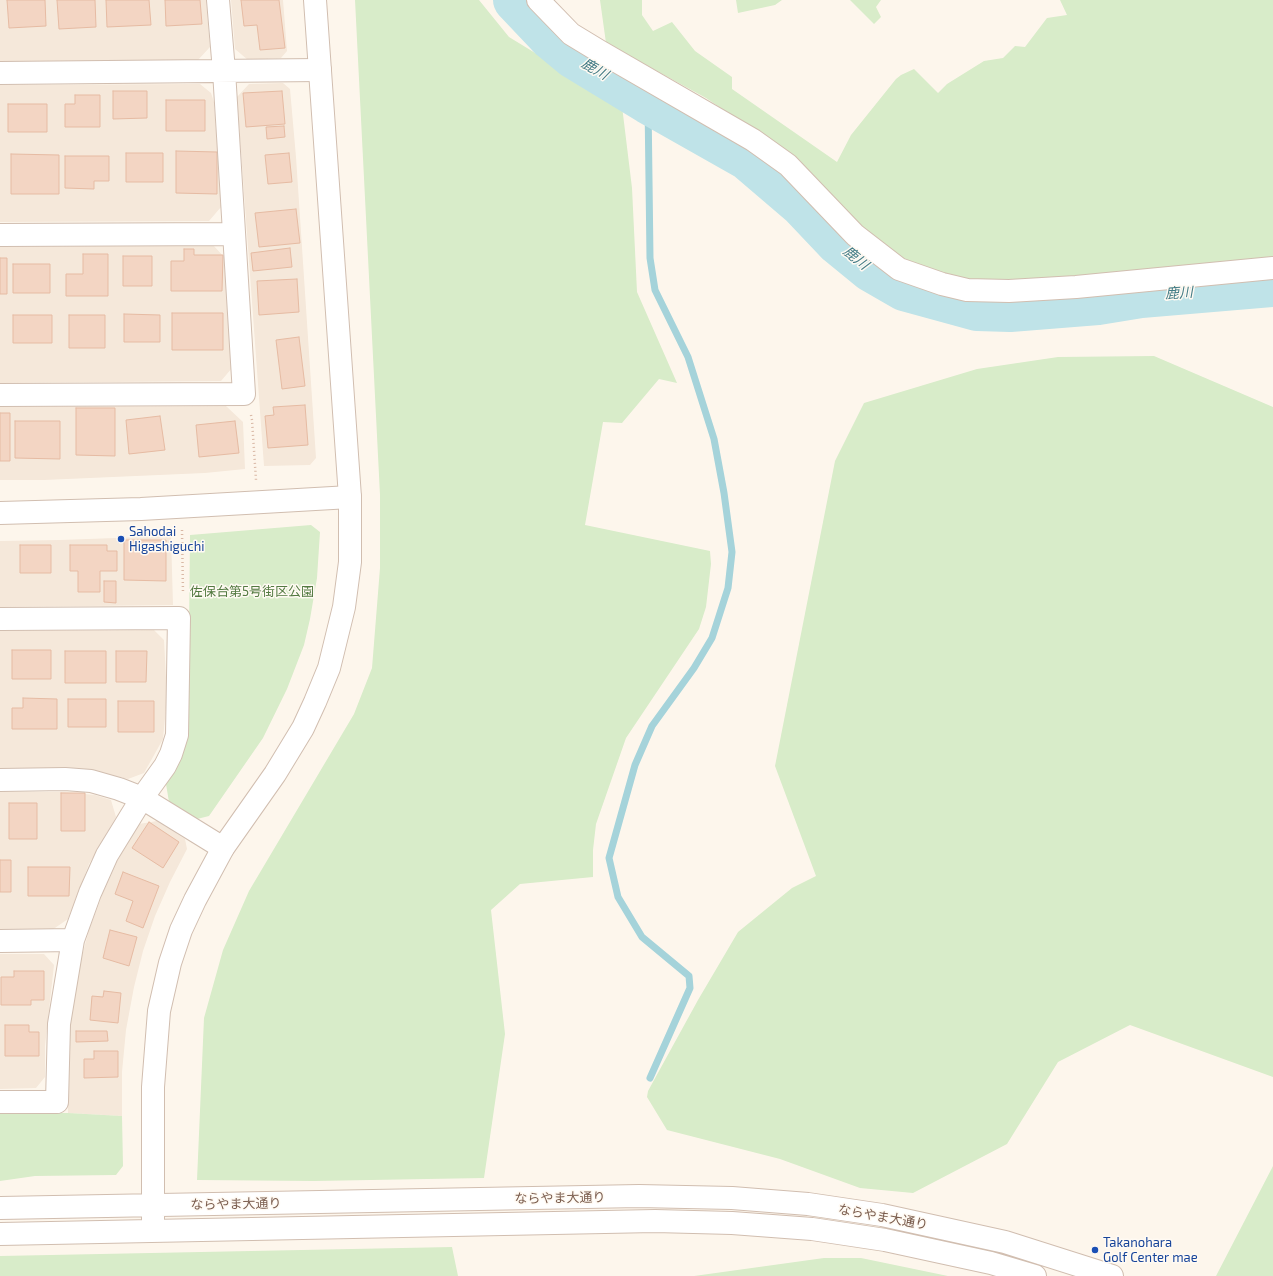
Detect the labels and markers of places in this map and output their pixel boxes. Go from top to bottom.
place label: Sahodai Higashiguchi [129,524,204,555]
marker: Sahodai Higashiguchi [116,534,126,544]
place label: Takanohara Golf Center mae [1103,1235,1198,1266]
marker: Takanohara Golf Center mae [1090,1245,1100,1255]

